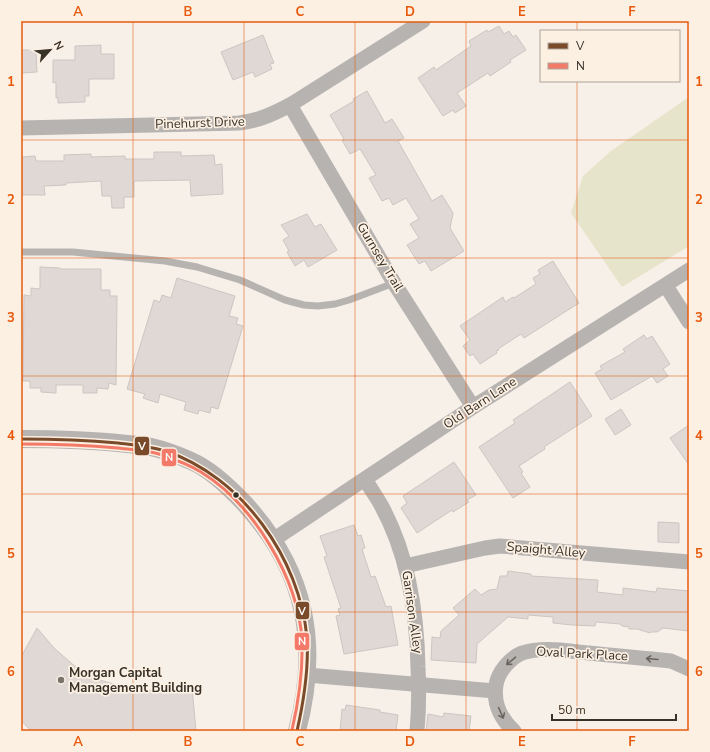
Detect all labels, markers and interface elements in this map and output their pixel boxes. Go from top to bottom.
text: A [73,3,83,21]
text: B [184,3,193,21]
text: C [296,3,305,21]
text: D [405,3,415,21]
text: E [518,3,526,21]
text: F [628,3,636,21]
north arrow [30,30,70,70]
legend [540,30,680,82]
text: V [575,38,585,54]
text: N [50,39,67,53]
text: N [576,58,585,74]
text: 1 [7,73,15,91]
text: 1 [695,73,703,91]
street label: Pinehurst Drive [155,112,245,134]
text: 2 [7,191,15,209]
text: 2 [695,191,703,209]
street label: Gurnsey Trail [352,219,408,295]
text: 3 [7,309,15,327]
text: 3 [695,309,703,327]
street label: Old Barn Lane [440,373,520,433]
text: 4 [7,427,15,445]
text: 4 [695,427,703,445]
line badge: V [134,436,150,456]
text: V [137,439,146,454]
line badge: N [161,448,177,467]
text: N [165,450,173,465]
unlabelled marker [231,490,241,500]
street label: Spaight Alley [506,538,586,562]
text: 5 [7,545,15,563]
text: 5 [695,545,703,563]
street label: Garrison Alley [397,569,427,655]
line badge: V [295,601,310,620]
text: V [297,604,306,619]
line badge: N [294,632,310,651]
text: N [298,634,306,649]
street label: Oval Park Place [536,643,628,665]
one-way arrow [646,655,659,662]
one-way arrow [506,656,517,665]
text: 6 [7,663,15,681]
text: 6 [695,663,703,681]
place label: Morgan Capital Management Building [69,664,202,697]
marker: Morgan Capital Management Building [56,675,66,685]
scale bar [552,696,676,722]
text: 50 m [558,702,586,718]
one-way arrow [497,707,505,719]
text: A [73,733,83,751]
text: B [184,733,193,751]
text: C [296,733,305,751]
text: D [405,733,415,751]
text: E [518,733,526,751]
text: F [628,733,636,751]

